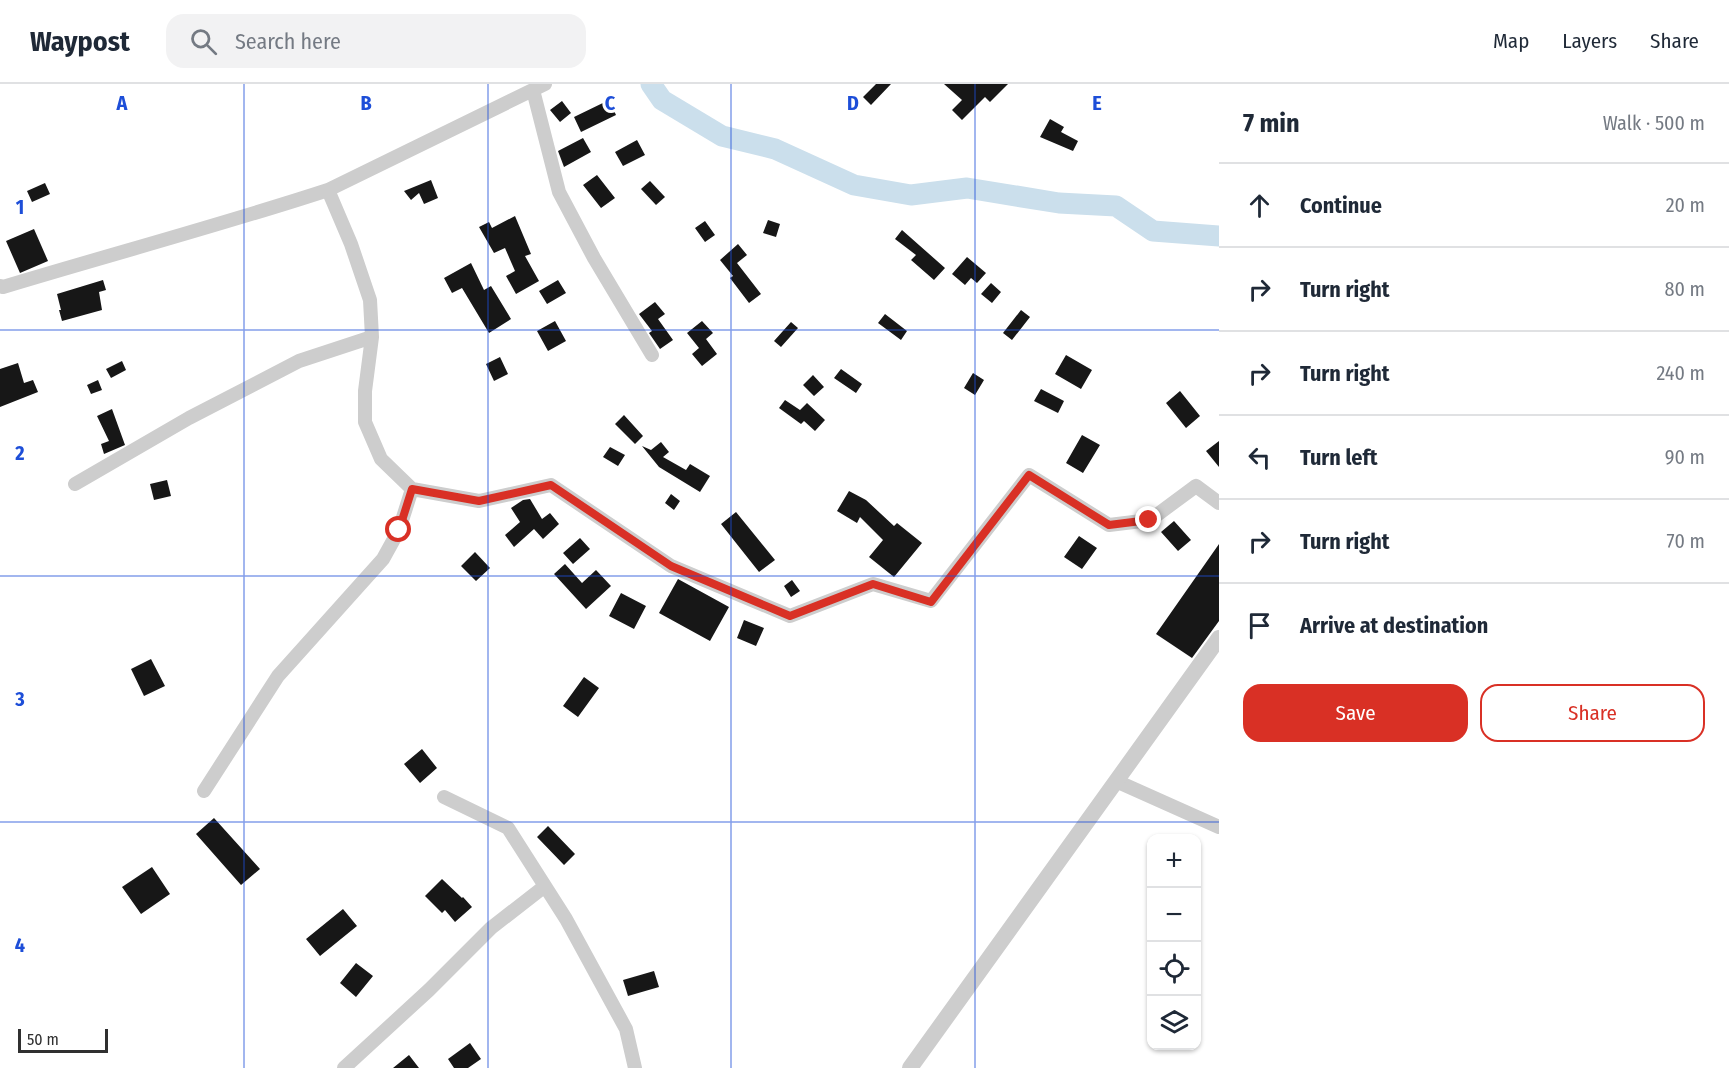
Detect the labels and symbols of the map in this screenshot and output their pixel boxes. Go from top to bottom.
text: A [116,91,129,115]
text: B [360,91,372,115]
text: C [605,91,616,115]
text: D [847,91,859,115]
text: E [1092,91,1102,115]
text: 1 [16,195,24,219]
text: 2 [14,441,25,465]
route end [1135,506,1161,532]
route start [385,516,411,542]
text: 3 [14,687,25,711]
text: 4 [15,933,25,957]
scale bar [18,1026,108,1054]

